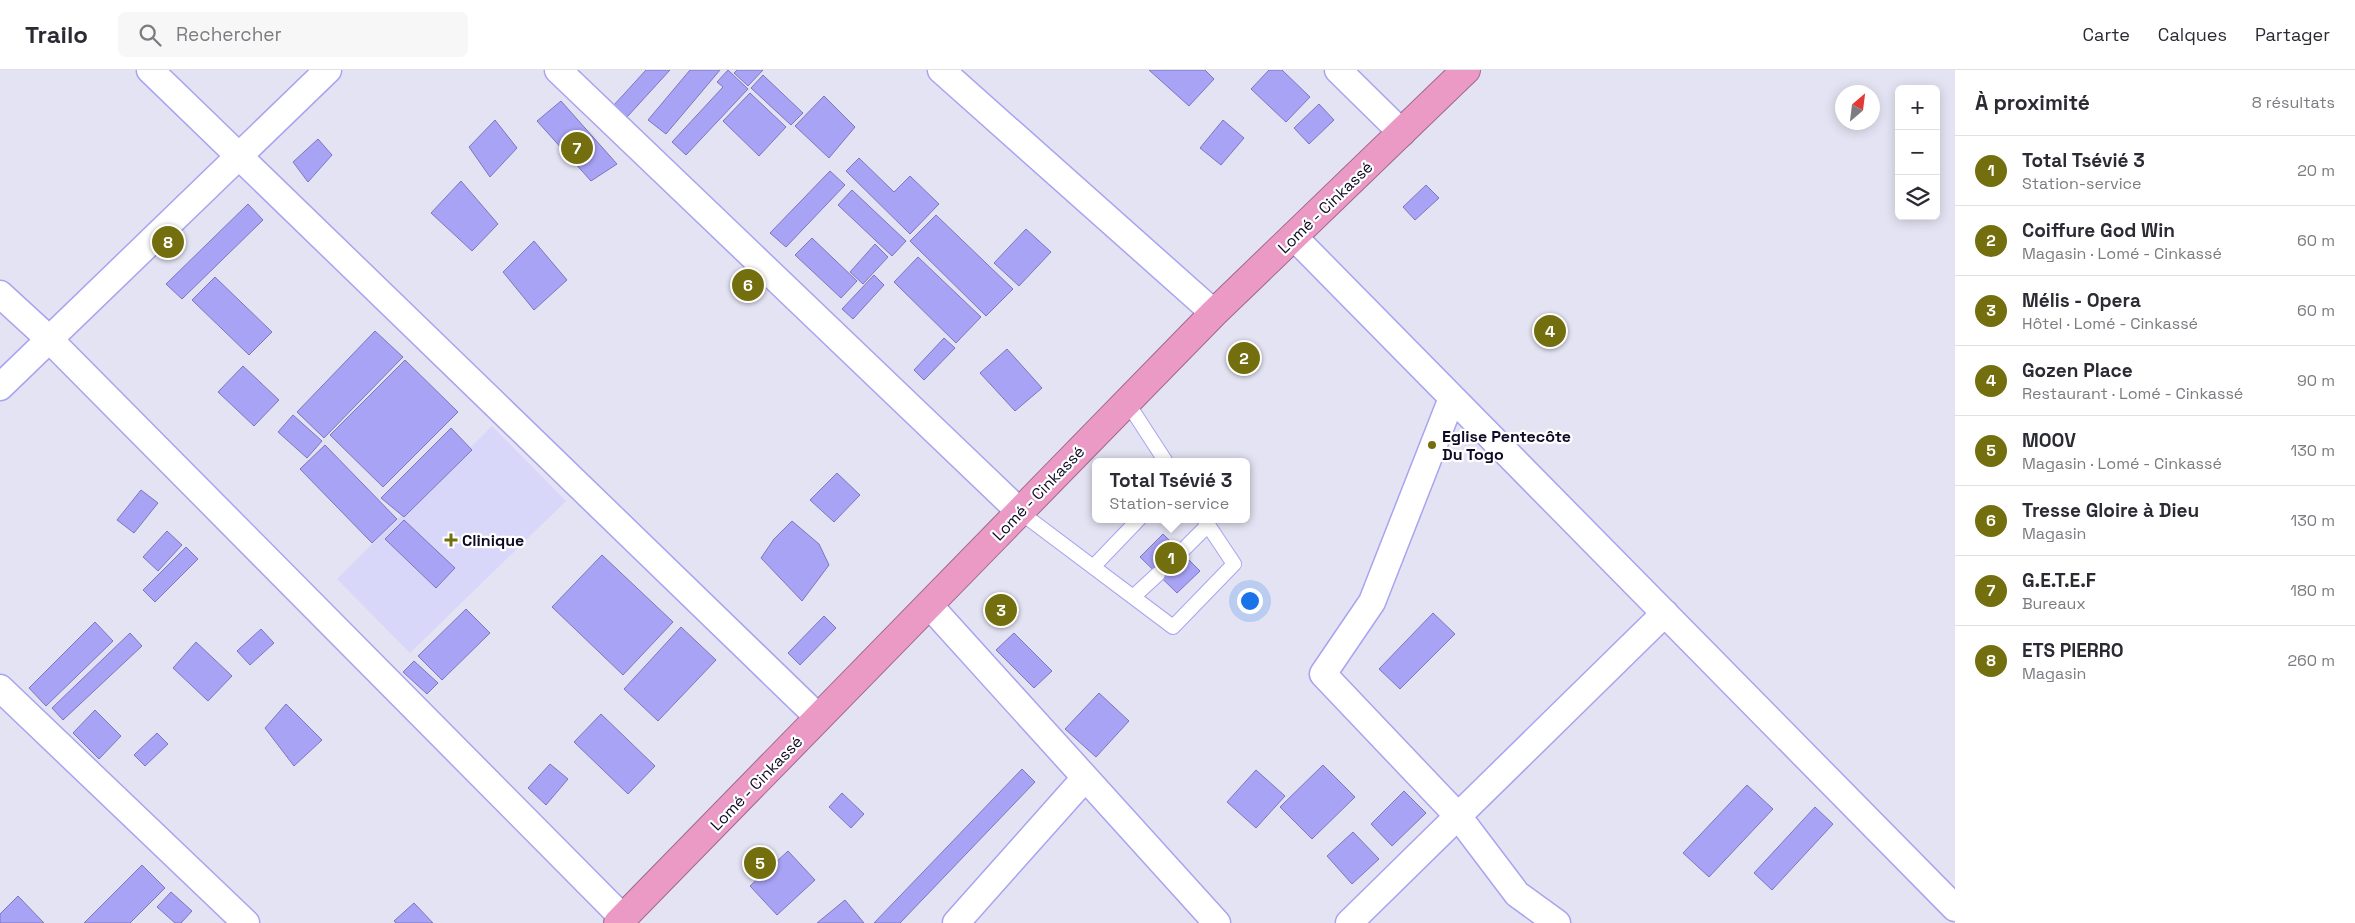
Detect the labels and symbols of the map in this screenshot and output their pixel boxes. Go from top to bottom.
north arrow [1835,85,1880,130]
pin: 7 [561,129,593,167]
street label: Lomé - Cinkassé [1273,157,1377,258]
pin: 8 [152,223,184,261]
pin: 6 [732,266,764,304]
pin: 4 [1534,312,1566,350]
pin: 2 [1228,339,1260,377]
place label: Eglise Pentecôte Du Togo [1442,426,1571,465]
marker: Eglise Pentecôte Du Togo [1426,439,1438,451]
street label: Lomé - Cinkassé [988,441,1089,545]
place label: Clinique [462,530,524,551]
marker: Clinique [444,533,458,547]
pin: 1 [1155,539,1187,577]
your location [1237,588,1263,614]
pin: 3 [985,591,1017,629]
street label: Lomé - Cinkassé [706,731,807,835]
pin: 5 [744,844,776,882]

